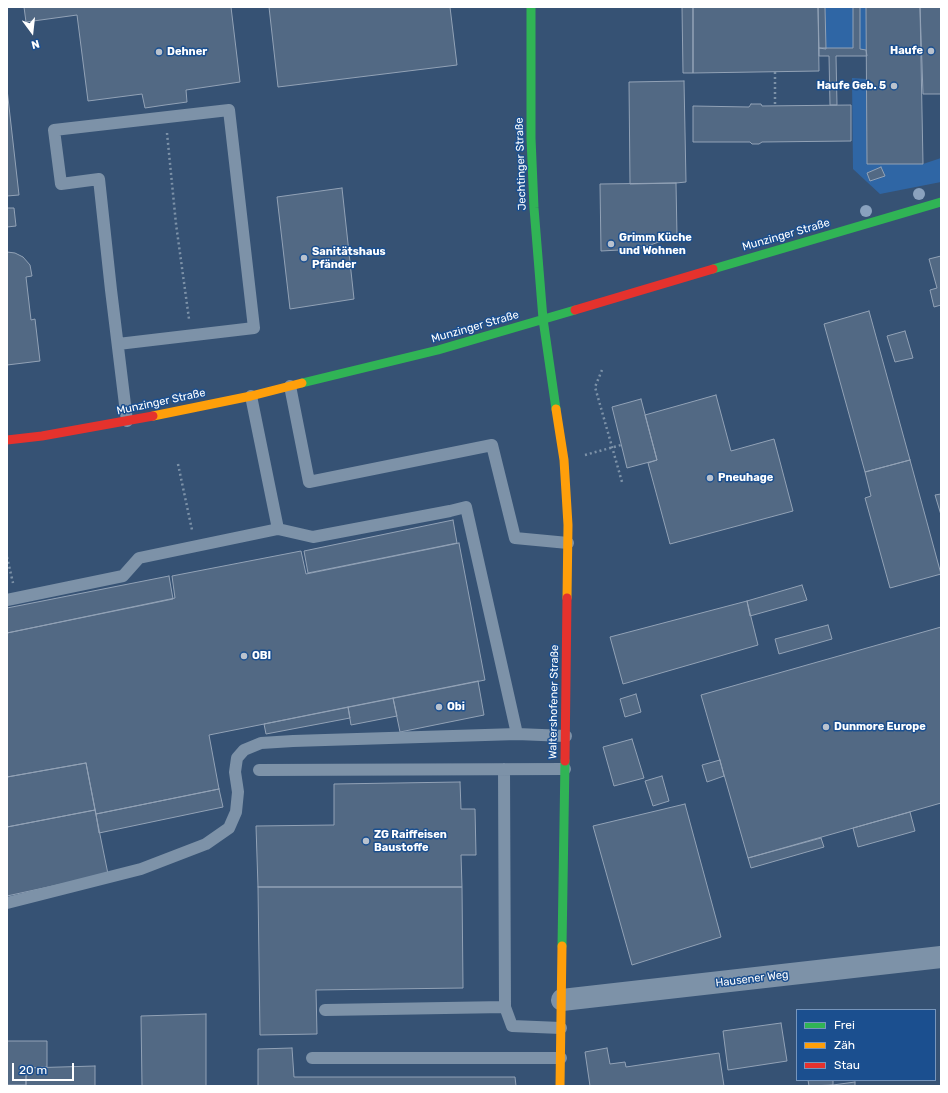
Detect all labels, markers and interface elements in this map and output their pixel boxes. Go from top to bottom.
north arrow [12,12,52,52]
text: N [30,37,41,51]
place label: Haufe [890,44,923,58]
place label: Dehner [167,45,207,59]
marker: Haufe [926,46,936,56]
marker: Dehner [154,47,164,57]
place label: Haufe Geb. 5 [817,79,886,93]
marker: Haufe Geb. 5 [889,81,899,91]
street label: Jechtinger Straße [513,117,529,211]
street label: Munzinger Straße [741,216,831,254]
place label: Grimm Küche und Wohnen [619,231,692,257]
marker: Grimm Küche und Wohnen [606,239,616,249]
place label: Sanitätshaus Pfänder [312,245,386,271]
marker: Sanitätshaus Pfänder [299,253,309,263]
street label: Munzinger Straße [430,308,520,346]
street label: Munzinger Straße [115,386,207,418]
place label: Pneuhage [718,471,773,485]
marker: Pneuhage [705,473,715,483]
street label: Waltershofener Straße [546,645,562,759]
place label: OBI [252,649,271,663]
marker: OBI [239,651,249,661]
place label: Obi [447,700,465,714]
marker: Obi [434,702,444,712]
place label: Dunmore Europe [834,720,926,734]
marker: Dunmore Europe [821,722,831,732]
place label: ZG Raiffeisen Baustoffe [374,828,447,854]
marker: ZG Raiffeisen Baustoffe [361,836,371,846]
street label: Hausener Weg [715,968,789,990]
legend [796,1009,936,1081]
text: Frei [834,1018,855,1032]
text: Zäh [834,1038,855,1052]
scale bar [14,1055,76,1081]
text: Stau [834,1058,860,1072]
text: 20 m [19,1063,47,1077]

